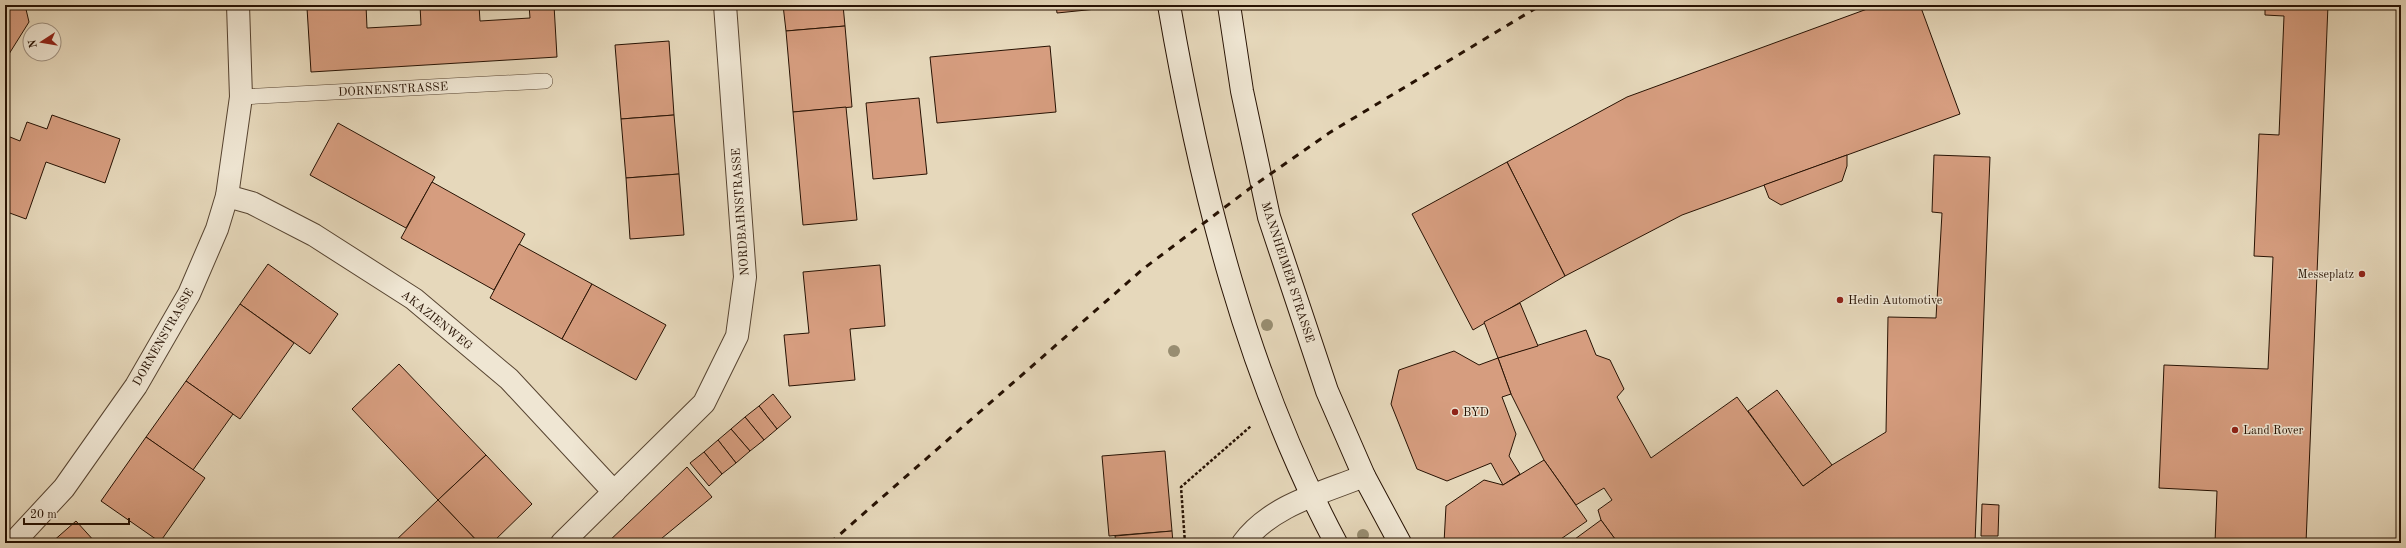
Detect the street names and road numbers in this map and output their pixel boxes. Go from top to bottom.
street label: DORNENSTRASSE [338,81,448,99]
street label: NORDBAHNSTRASSE [731,148,751,276]
street label: MANNHEIMER STRASSE [1259,200,1316,344]
street label: DORNENSTRASSE [131,287,197,388]
street label: AKAZIENWEG [399,289,474,353]

